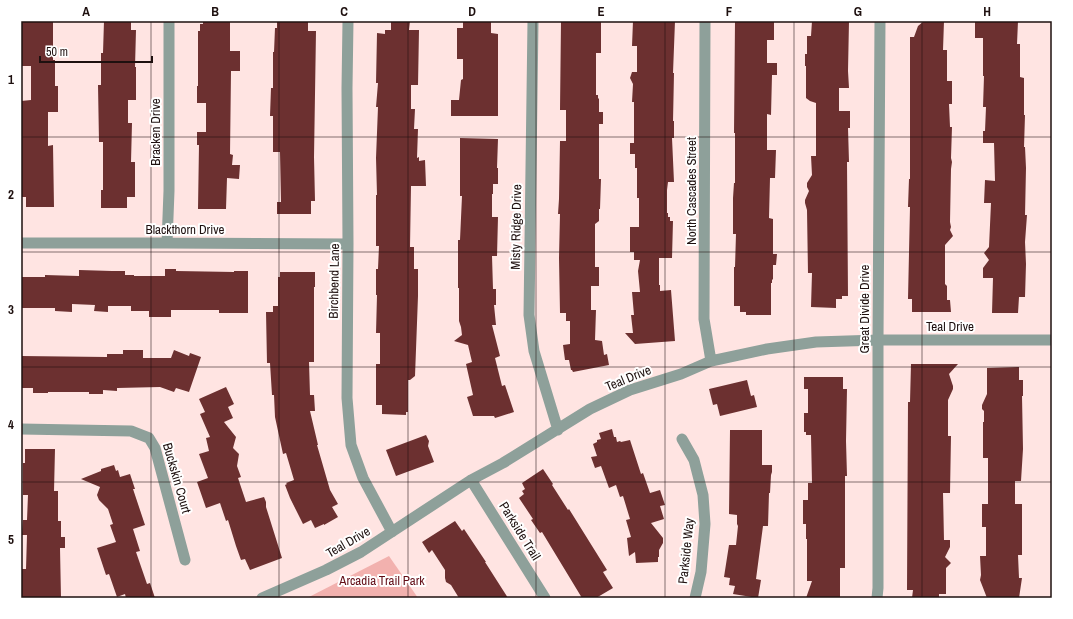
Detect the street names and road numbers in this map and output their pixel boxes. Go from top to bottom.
street label: Bracken Drive [147,98,164,166]
street label: North Cascades Street [683,137,700,245]
street label: Misty Ridge Drive [507,184,525,270]
street label: Blackthorn Drive [146,221,224,238]
street label: Birchbend Lane [325,243,343,319]
street label: Great Divide Drive [856,264,873,353]
street label: Teal Drive [926,318,974,335]
street label: Teal Drive [603,361,653,395]
street label: Buckskin Court [159,441,195,515]
street label: Parkside Trail [495,499,545,563]
street label: Parkside Way [674,517,698,585]
street label: Teal Drive [323,523,373,561]

